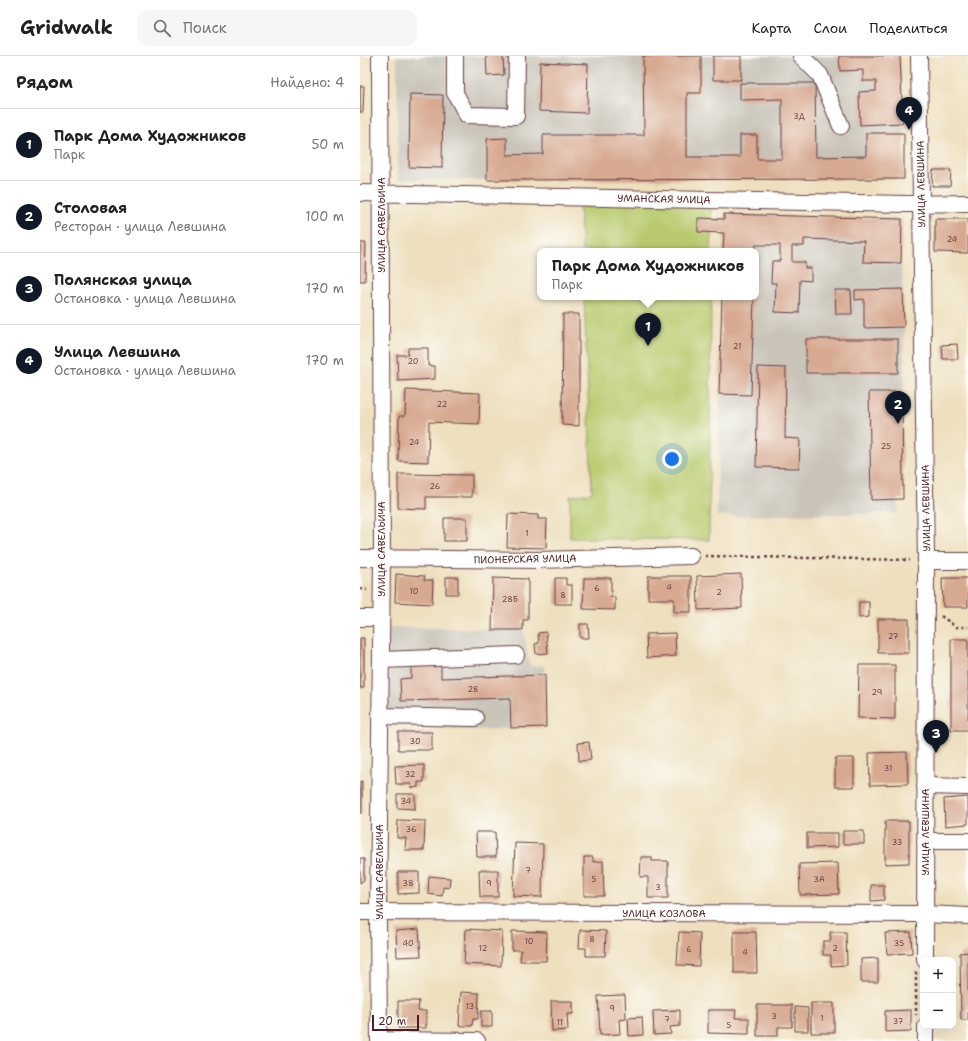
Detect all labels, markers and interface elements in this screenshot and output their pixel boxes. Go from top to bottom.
search box [137,10,417,46]
text: Gridwalk [20,15,113,40]
icon: search [151,17,173,39]
text: Поиск [183,18,227,38]
text: Карта [751,19,792,37]
text: Слои [814,19,847,37]
text: Поделиться [869,19,948,37]
text: Рядом [16,71,73,93]
text: Найдено: 4 [270,74,344,91]
pin: 4 [896,97,922,130]
house number: 3Д [793,111,805,122]
text: Парк Дома Художников [54,126,246,146]
text: 1 [26,136,32,153]
text: 50 m [311,136,344,153]
street label: УЛИЦА ЛЕВШИНА [914,140,928,228]
text: Парк [54,146,85,163]
street label: УЛИЦА САВЕЛЬИЧА [375,177,388,273]
street label: УМАНСКАЯ УЛИЦА [617,192,711,206]
text: Столовая [54,198,127,218]
text: 2 [24,208,34,225]
text: 100 m [305,208,344,225]
text: Ресторан · улица Левшина [54,218,226,235]
house number: 24 [947,234,958,245]
popup [537,248,759,300]
text: Парк Дома Художников [552,256,744,276]
text: Полянская улица [54,270,192,290]
text: Парк [552,276,583,293]
text: 3 [24,280,34,297]
text: 170 m [306,280,344,297]
text: Остановка · улица Левшина [54,290,236,307]
pin: 1 [635,313,661,346]
house number: 21 [733,341,741,352]
text: Улица Левшина [54,342,180,362]
text: 4 [24,352,34,369]
text: 170 m [306,352,344,369]
house number: 20 [408,356,418,367]
text: Остановка · улица Левшина [54,362,236,379]
pin: 2 [885,391,911,424]
house number: 22 [437,399,448,410]
house number: 24 [409,437,420,448]
house number: 25 [881,441,891,452]
your location [662,449,682,469]
street label: УЛИЦА ЛЕВШИНА [919,464,933,552]
house number: 26 [430,481,441,492]
street label: УЛИЦА САВЕЛЬИЧА [375,501,388,597]
house number: 1 [525,528,529,539]
street label: ПИОНЕРСКАЯ УЛИЦА [473,552,577,566]
house number: 4 [666,582,672,593]
house number: 6 [594,583,600,594]
house number: 10 [410,586,418,597]
house number: 2 [716,587,722,598]
house number: 8 [560,590,566,601]
house number: 28Б [502,594,518,605]
house number: 27 [888,631,899,642]
house number: 28 [468,684,478,695]
house number: 29 [872,687,882,698]
pin: 3 [923,720,949,753]
house number: 30 [409,736,421,747]
house number: 31 [884,763,892,774]
house number: 32 [405,769,416,780]
street label: УЛИЦА ЛЕВШИНА [919,788,932,876]
house number: 34 [401,796,412,807]
street label: УЛИЦА САВЕЛЬИЧА [373,824,386,920]
house number: 36 [406,824,417,835]
house number: 33 [892,837,902,848]
house number: 7 [525,865,531,876]
house number: 5 [592,874,597,885]
house number: 3А [813,874,825,885]
house number: 38 [403,878,413,889]
house number: 9 [486,878,492,889]
house number: 3 [655,882,661,893]
street label: УЛИЦА КОЗЛОВА [622,907,706,920]
house number: 8 [589,934,595,945]
house number: 10 [525,936,533,947]
house number: 40 [402,938,414,949]
house number: 35 [894,938,904,949]
house number: 12 [479,943,488,954]
house number: 2 [832,943,838,954]
house number: 6 [686,944,692,955]
house number: 4 [742,947,748,958]
map controls [920,957,956,1029]
button: + [920,957,956,993]
button: − [920,993,956,1029]
house number: 13 [466,1001,474,1012]
house number: 9 [609,1003,615,1014]
house number: 3 [771,1011,777,1022]
scale bar [372,1013,419,1032]
house number: 1 [820,1013,824,1024]
text: 20 m [378,1014,406,1029]
house number: 7 [664,1014,670,1025]
house number: 37 [893,1016,904,1027]
house number: 11 [557,1017,563,1028]
house number: 5 [727,1020,732,1031]

